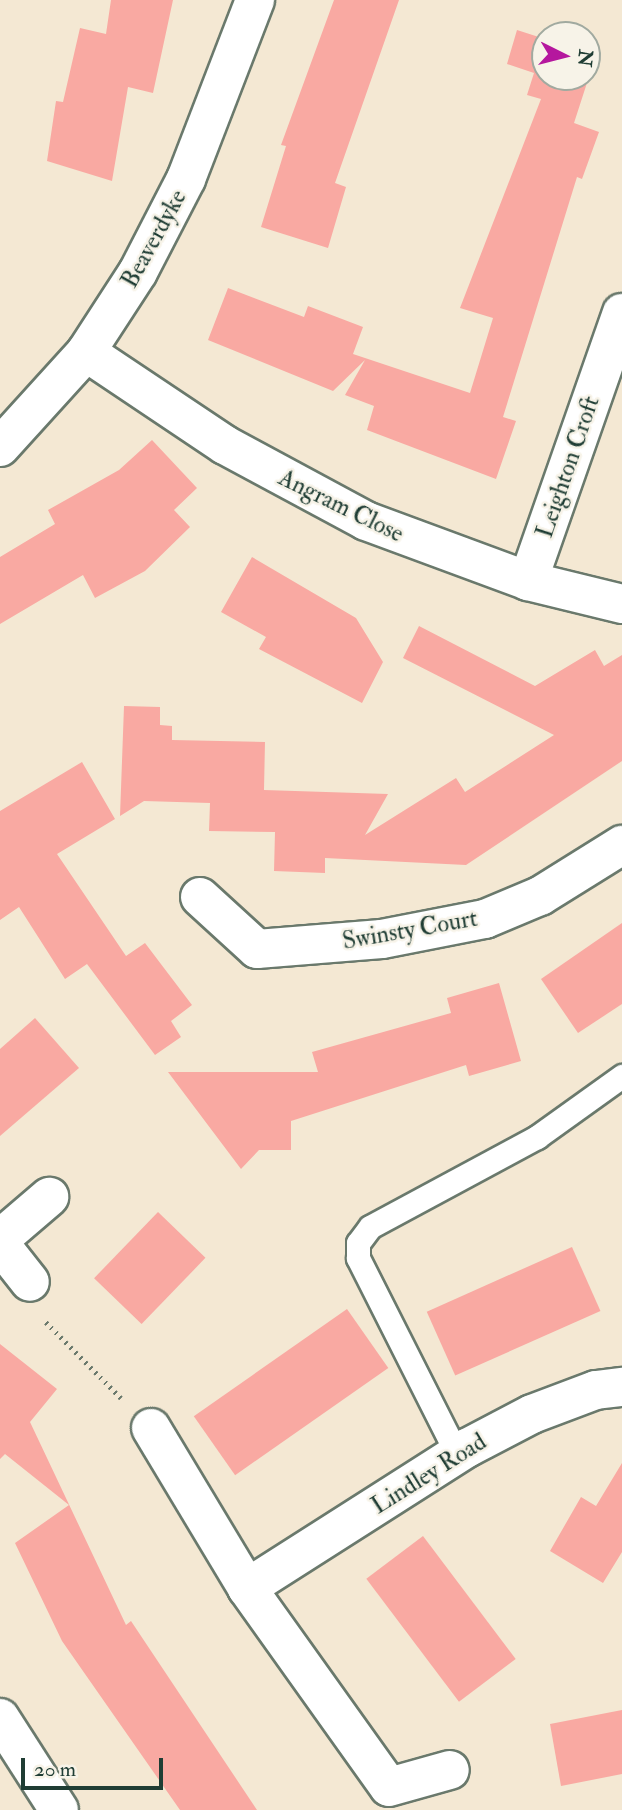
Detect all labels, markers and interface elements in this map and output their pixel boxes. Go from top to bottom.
north arrow [531,21,601,91]
text: N [572,48,598,68]
street label: Beaverdyke [115,185,193,293]
street label: Leighton Croft [530,392,606,542]
street label: Angram Close [274,463,408,549]
street label: Swinsty Court [340,904,480,956]
street label: Lindley Road [366,1427,492,1521]
scale bar [24,1744,166,1788]
text: 20 m [34,1756,76,1783]

